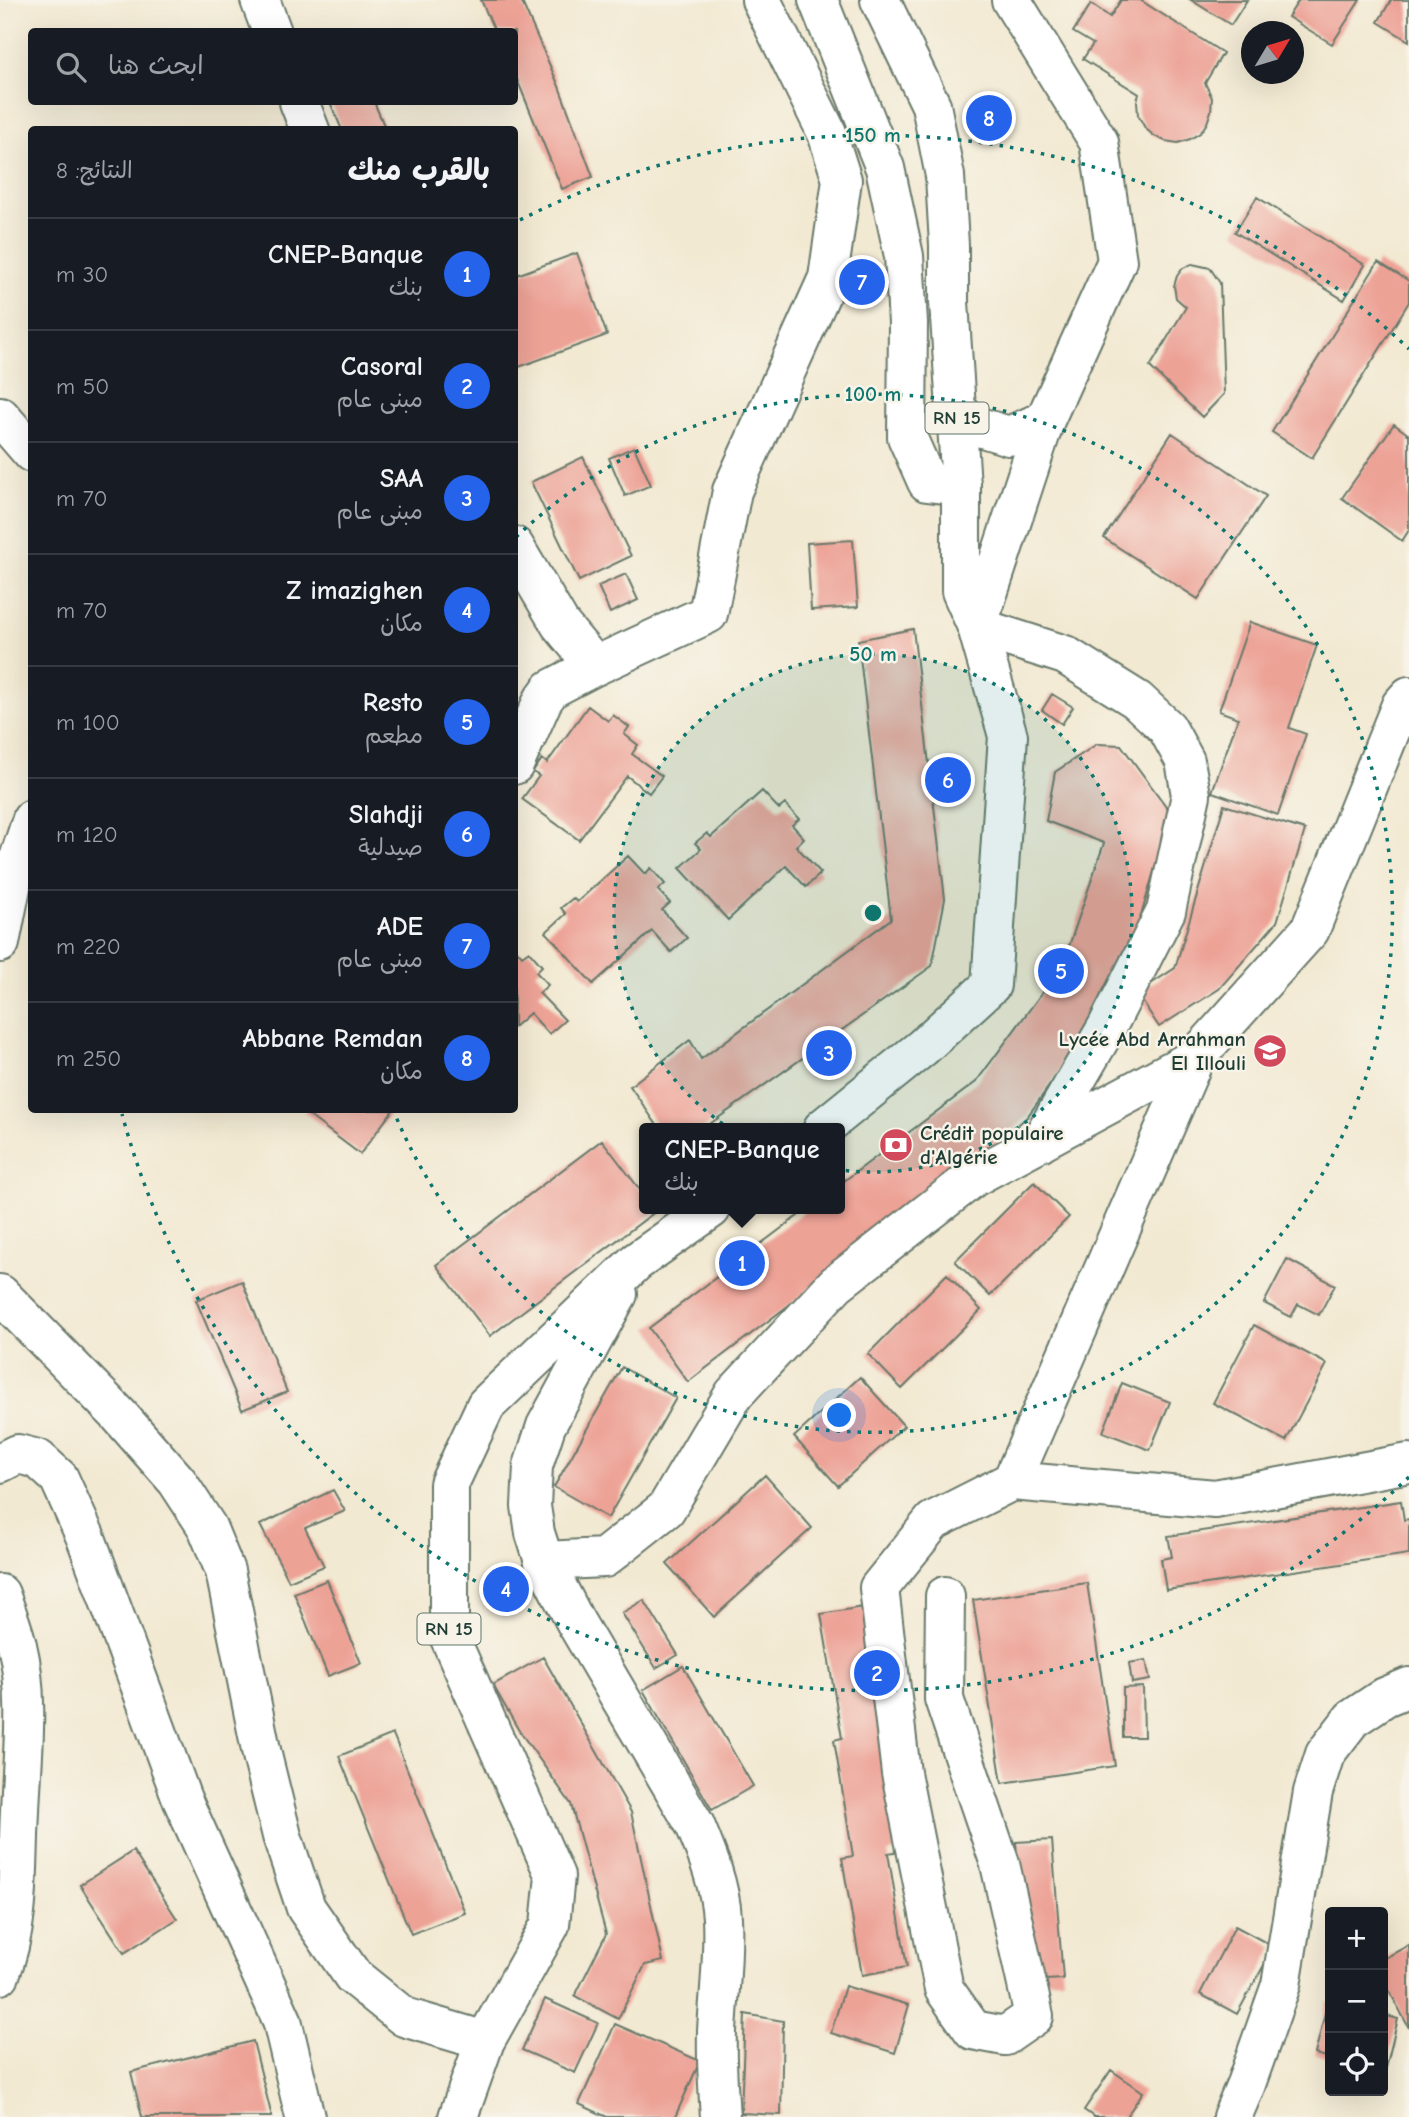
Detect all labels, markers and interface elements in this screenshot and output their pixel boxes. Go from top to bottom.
north arrow [1241,21,1304,84]
search box [28,28,518,105]
icon: search [52,48,90,86]
text: ابحث هنا [108,51,204,81]
pin: 8 [966,92,1012,144]
text: 150 m [845,123,901,147]
text: بالقرب منك [348,153,490,188]
text: النتائج: 8 [56,157,133,184]
text: CNEP-Banque [268,240,423,270]
pin: 7 [839,256,885,308]
text: 30 m [56,261,108,288]
text: 1 [462,261,472,288]
text: بنك [389,274,423,301]
text: Casoral [341,352,423,382]
text: 50 m [56,373,109,400]
text: 2 [461,373,473,400]
text: 100 m [845,382,901,406]
text: مبنى عام [337,386,423,413]
road number: RN 15 [926,402,988,434]
text: SAA [380,464,423,494]
text: 70 m [56,485,108,512]
text: 3 [461,485,473,512]
text: مبنى عام [337,498,423,525]
text: Z imazighen [286,576,423,606]
text: 70 m [56,597,108,624]
text: 4 [462,597,472,624]
text: مكان [380,610,423,637]
text: 50 m [849,642,897,666]
text: Resto [363,688,423,718]
text: 100 m [56,709,120,736]
text: 5 [461,709,473,736]
text: مطعم [365,722,423,749]
pin: 6 [925,754,971,806]
text: Slahdji [349,800,423,830]
text: 120 m [56,821,118,848]
text: 6 [461,821,473,848]
text: صيدلية [358,834,423,861]
centre of rings [861,901,885,925]
text: ADE [377,912,423,942]
text: 220 m [56,933,121,960]
text: 7 [462,933,472,960]
pin: 5 [1038,945,1084,997]
text: مبنى عام [337,946,423,973]
text: Abbane Remdan [242,1024,423,1054]
pin: 3 [806,1027,852,1079]
place label: Lycée Abd Arrahman El Illouli [1059,1027,1246,1075]
school or university icon: Lycée Abd Arrahman El Illouli [1251,1032,1289,1070]
text: 250 m [56,1045,121,1072]
text: 8 [461,1045,473,1072]
text: مكان [380,1058,423,1085]
place label: Crédit populaire d'Algérie [920,1121,1064,1169]
popup [639,1123,845,1214]
bank icon: Crédit populaire d'Algérie [877,1126,915,1164]
text: CNEP-Banque [665,1135,819,1165]
text: بنك [665,1169,699,1196]
pin: 1 [719,1237,765,1289]
your location [822,1398,856,1432]
pin: 4 [483,1563,529,1615]
road number: RN 15 [418,1614,480,1644]
pin: 2 [854,1647,900,1699]
map controls [1325,1907,1388,2096]
button: + [1325,1907,1388,1970]
button: − [1325,1970,1388,2033]
button: locate [1325,2033,1388,2096]

